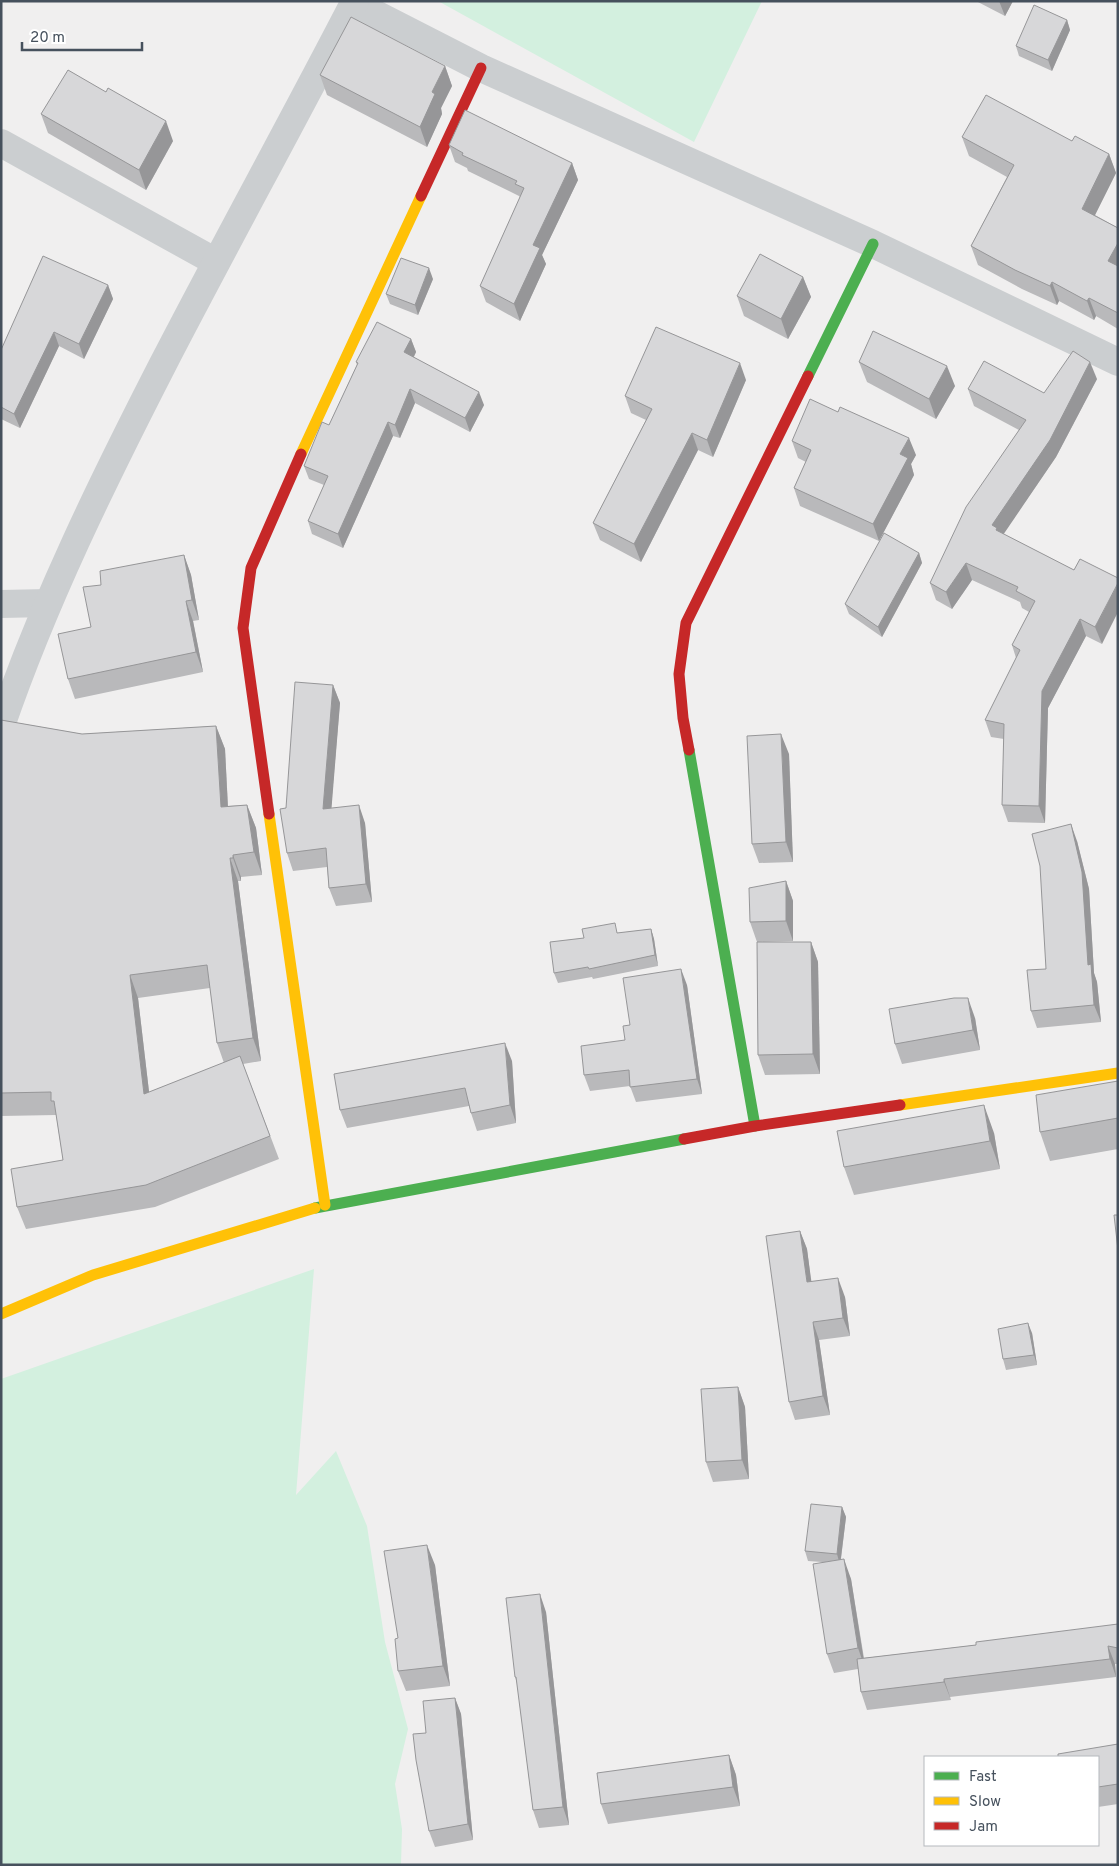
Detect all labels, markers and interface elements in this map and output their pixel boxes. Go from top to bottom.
scale bar [22,20,142,52]
text: 20 m [30,29,65,48]
legend [924,1756,1099,1846]
text: Fast [969,1768,997,1787]
text: Slow [969,1793,1001,1812]
text: Jam [969,1818,998,1837]

